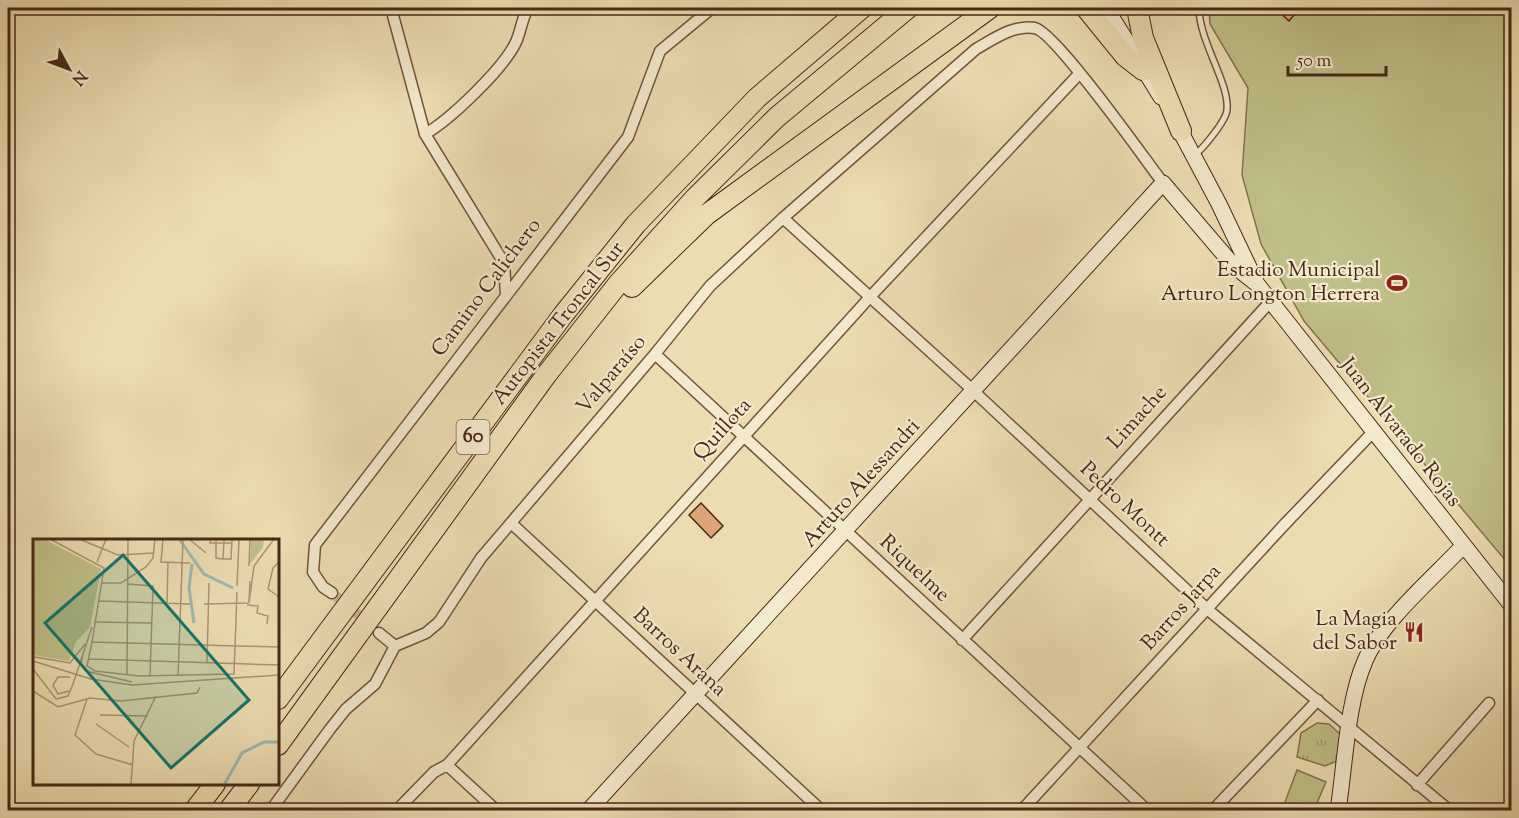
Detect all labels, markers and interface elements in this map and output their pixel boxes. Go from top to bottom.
north arrow [39,39,99,99]
scale bar [1288,39,1386,77]
text: 50 m [1296,49,1332,75]
text: N [65,65,91,90]
street label: Camino Calichero [425,212,549,364]
street label: Autopista Troncal Sur [485,236,633,412]
place label: Estadio Municipal Arturo Longton Herrera [1161,256,1380,310]
sports icon: Estadio Municipal Arturo Longton Herrera [1385,271,1409,295]
street label: Valparaíso [570,329,654,421]
street label: Juan Alvarado Rojas [1331,351,1468,514]
street label: Limache [1101,379,1175,457]
street label: Quillota [687,392,760,468]
street label: Arturo Alessandri [796,413,928,555]
road number: 60 [456,420,490,454]
street label: Pedro Montt [1072,455,1176,555]
street label: Riquelme [872,528,956,610]
inset map [33,539,279,785]
street label: Barros Jarpa [1135,558,1229,658]
street label: Barros Arana [625,601,733,705]
place label: La Magia del Sabor [1312,605,1397,659]
restaurant icon: La Magia del Sabor [1402,620,1426,644]

